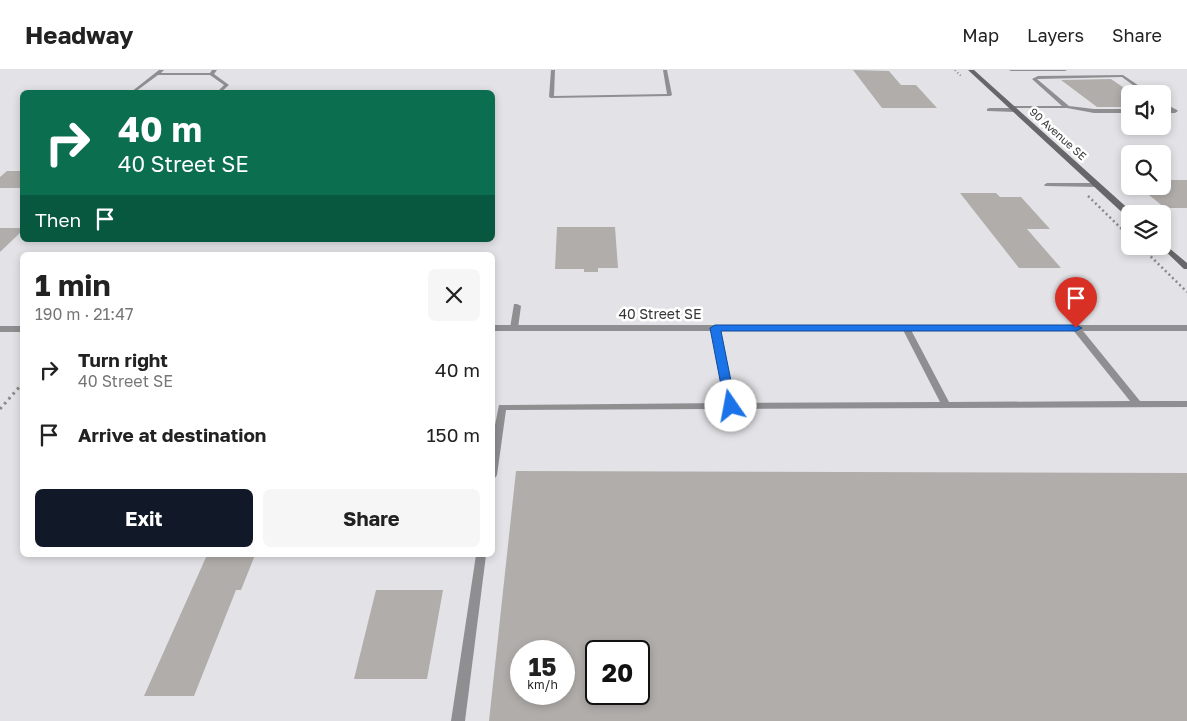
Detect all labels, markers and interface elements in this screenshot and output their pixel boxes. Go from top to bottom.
text: Headway [25,20,133,49]
text: Map [962,24,999,46]
text: Layers [1027,24,1084,46]
text: Share [1112,24,1162,46]
map controls [1121,85,1171,255]
button: sound [1121,85,1171,135]
street label: 90 Avenue SE [1027,105,1089,163]
text: 40 m [118,108,202,150]
icon: right [35,110,100,175]
button: search [1121,145,1171,195]
text: 40 Street SE [118,150,249,177]
icon: arrive [91,205,119,233]
button: layers [1121,205,1171,255]
text: Then [35,208,81,231]
text: 1 min [35,267,111,303]
button: close [428,269,480,321]
pin [1055,277,1097,328]
icon: arrive [1062,284,1090,312]
text: 190 m · 21:47 [35,304,133,324]
street label: 40 Street SE [618,305,702,322]
text: Turn right [78,348,168,371]
icon: right [35,356,63,384]
text: 40 m [435,358,480,381]
text: 40 Street SE [78,371,173,391]
position arrow [704,379,756,431]
icon: arrive [35,421,63,449]
text: Arrive at destination [78,423,266,446]
text: 150 m [426,423,480,446]
button: Exit [35,489,253,547]
button: Share [263,489,480,547]
speed limit sign: 20 [585,640,650,705]
text: 15 [528,651,557,682]
text: km/h [527,677,558,692]

